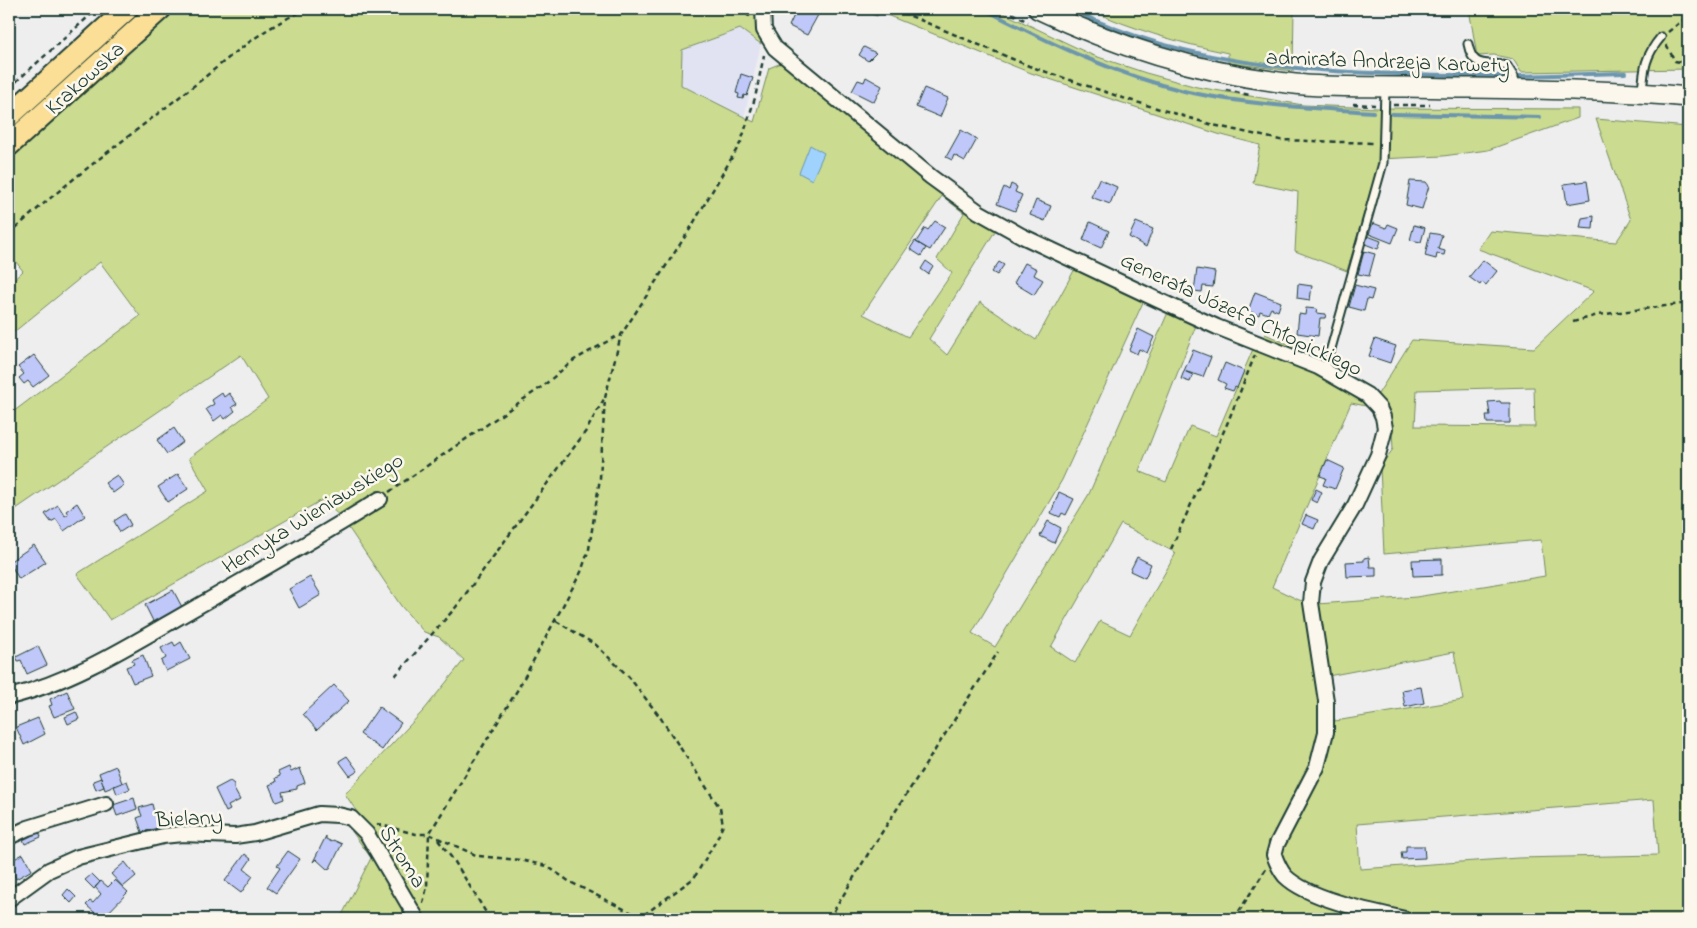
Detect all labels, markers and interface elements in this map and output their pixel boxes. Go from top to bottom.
street label: Krakowska [39,35,133,124]
street label: admirała Andrzeja Karwety [1265,43,1510,84]
street label: Generała Józefa Chłopickiego [1114,245,1367,387]
street label: Henryka Wieniawskiego [217,446,411,584]
street label: Bielany [154,802,224,839]
street label: Stroma [370,820,433,895]

